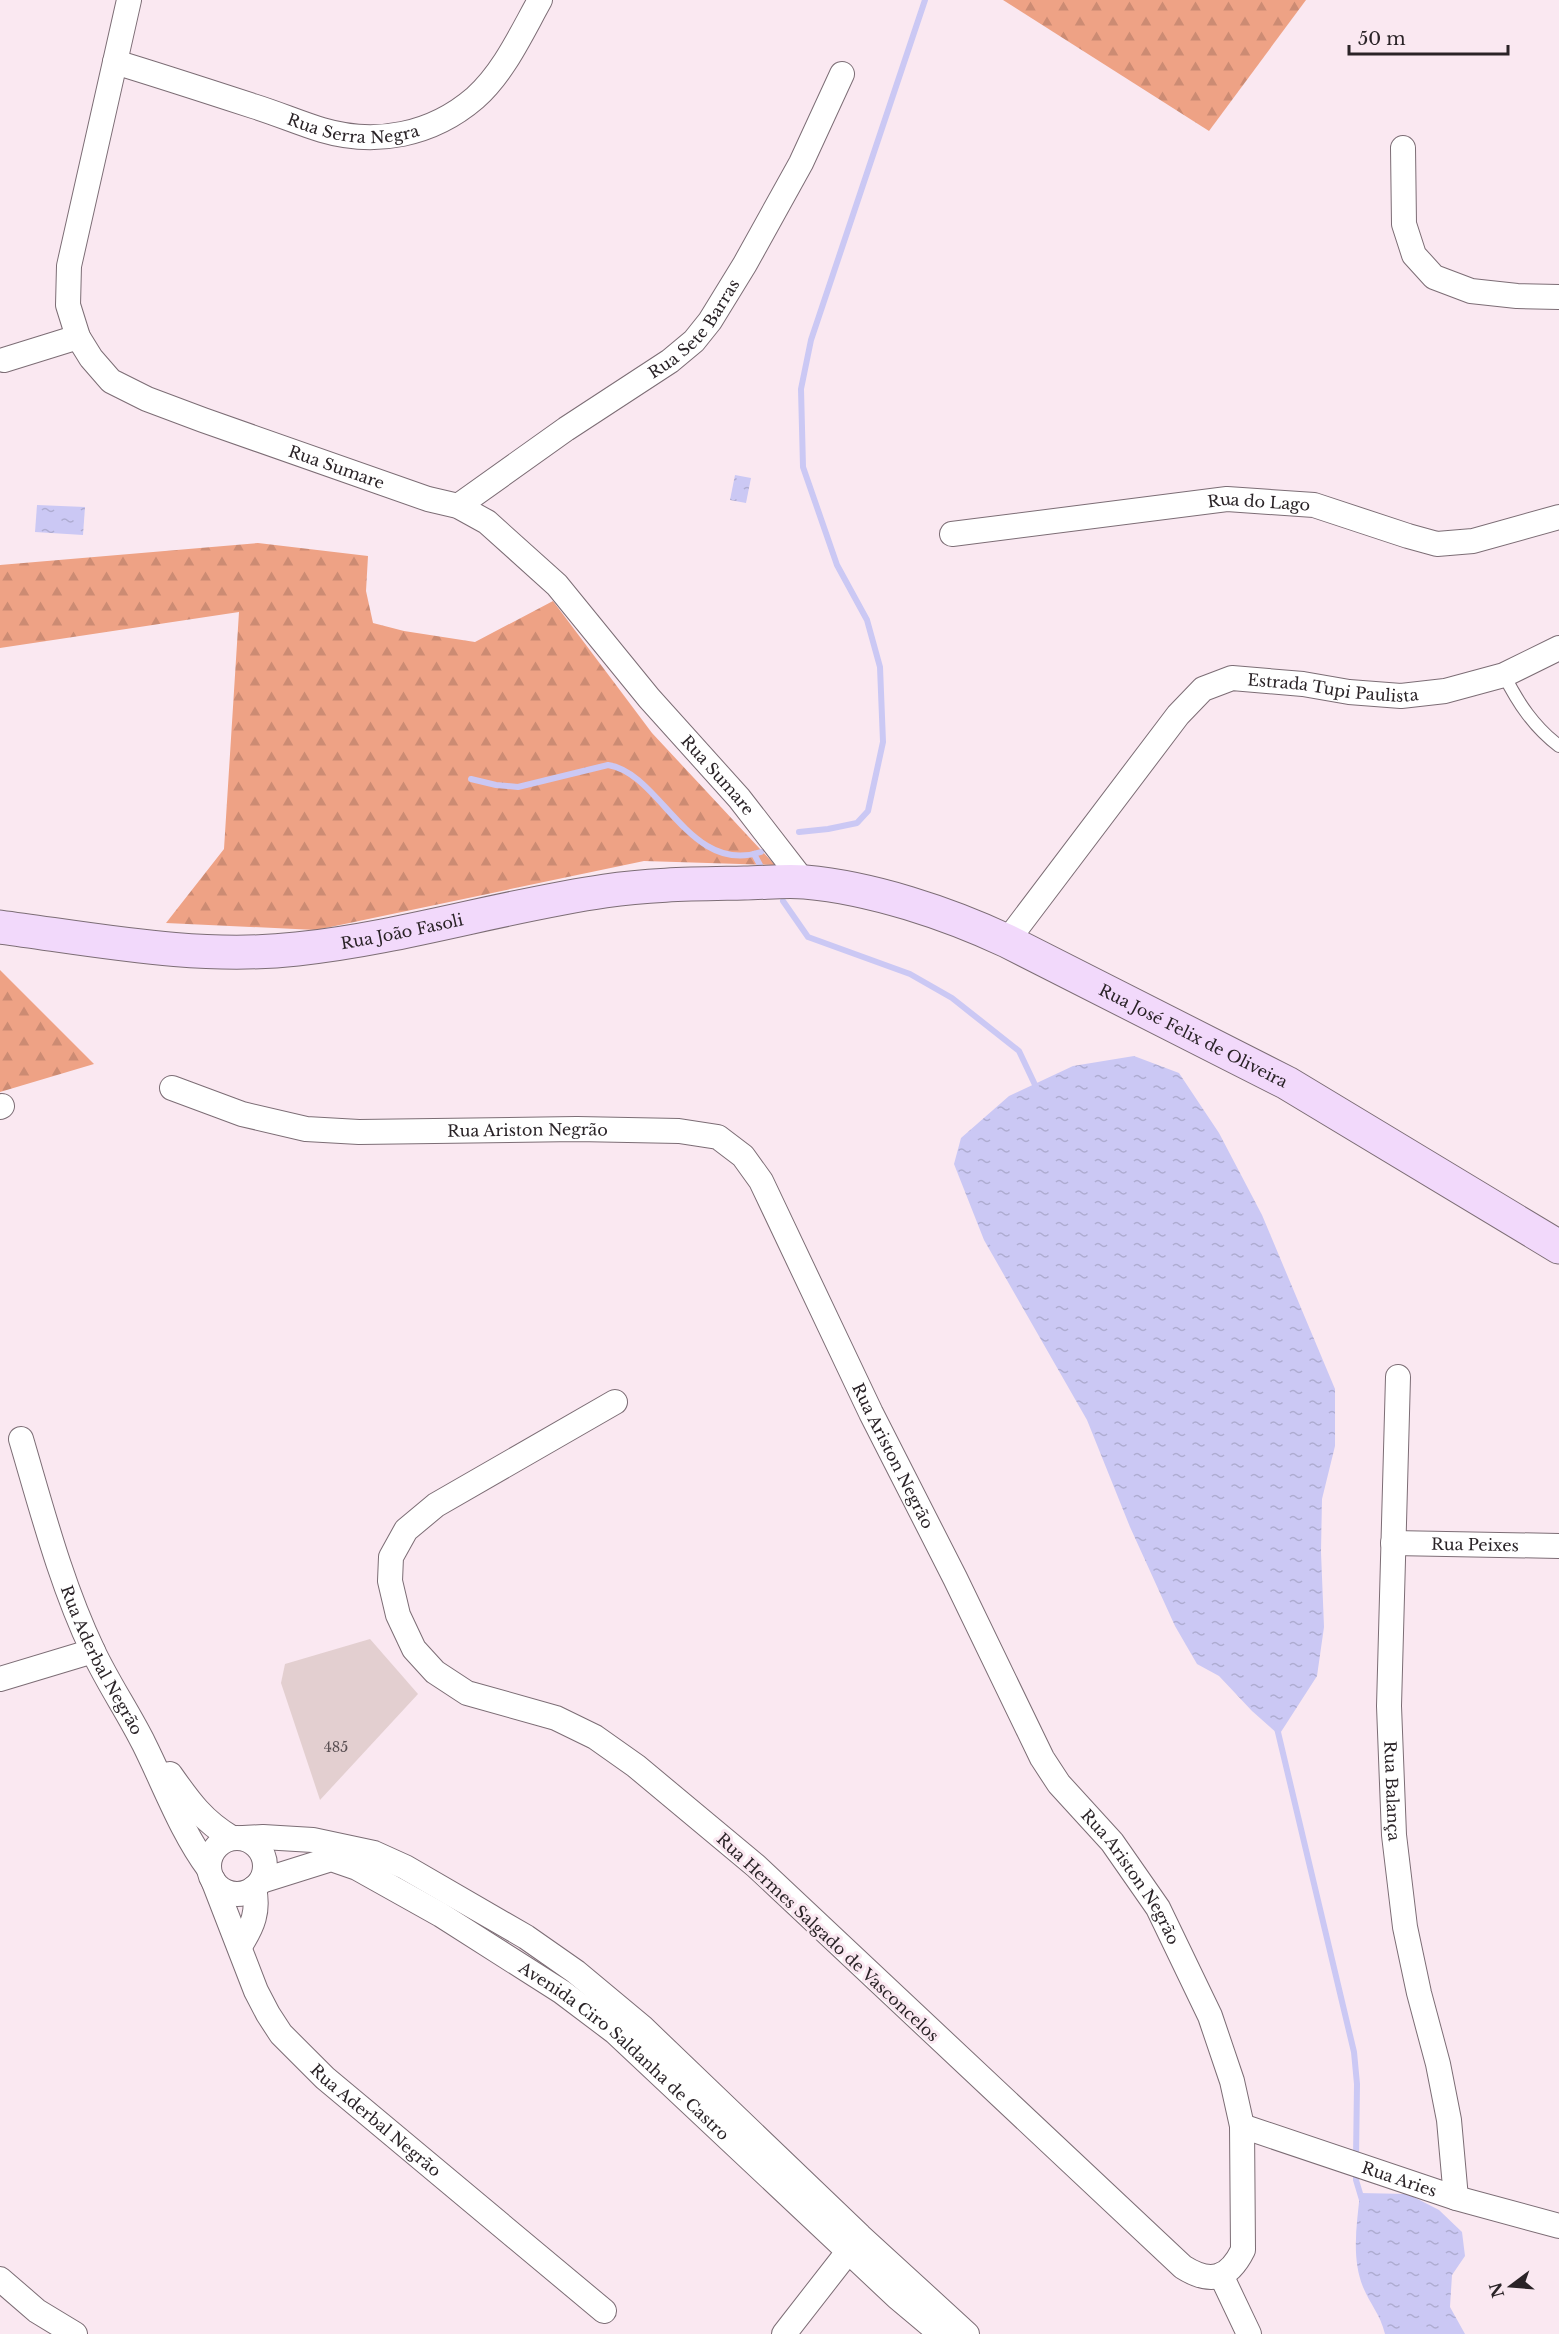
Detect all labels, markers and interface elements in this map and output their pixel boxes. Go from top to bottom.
scale bar [1349,18,1508,56]
text: 50 m [1358,28,1406,50]
street label: Rua Serra Negra [285,109,422,147]
street label: Rua Sete Barras [644,275,743,383]
street label: Rua Sumare [286,441,387,493]
street label: Rua do Lago [1206,489,1311,515]
street label: Estrada Tupi Paulista [1247,669,1420,706]
street label: Rua Sumare [677,731,758,819]
street label: Rua João Fasoli [339,909,465,953]
street label: Rua José Felix de Oliveira [1096,979,1291,1092]
street label: Rua Ariston Negrão [447,1119,608,1141]
street label: Rua Ariston Negrão [848,1380,938,1532]
street label: Rua Peixes [1431,1534,1519,1555]
street label: Rua Aderbal Negrão [57,1582,147,1738]
house number: 485 [324,1738,348,1756]
street label: Rua Balança [1380,1740,1405,1842]
street label: Rua Ariston Negrão [1077,1805,1184,1948]
street label: Rua Hermes Salgado de Vasconcelos [713,1829,943,2045]
street label: Avenida Ciro Saldanha de Castro [515,1957,734,2144]
street label: Rua Aderbal Negrão [306,2059,445,2181]
street label: Rua Aries [1359,2157,1439,2201]
north arrow [1481,2256,1541,2316]
text: N [1485,2280,1508,2300]

